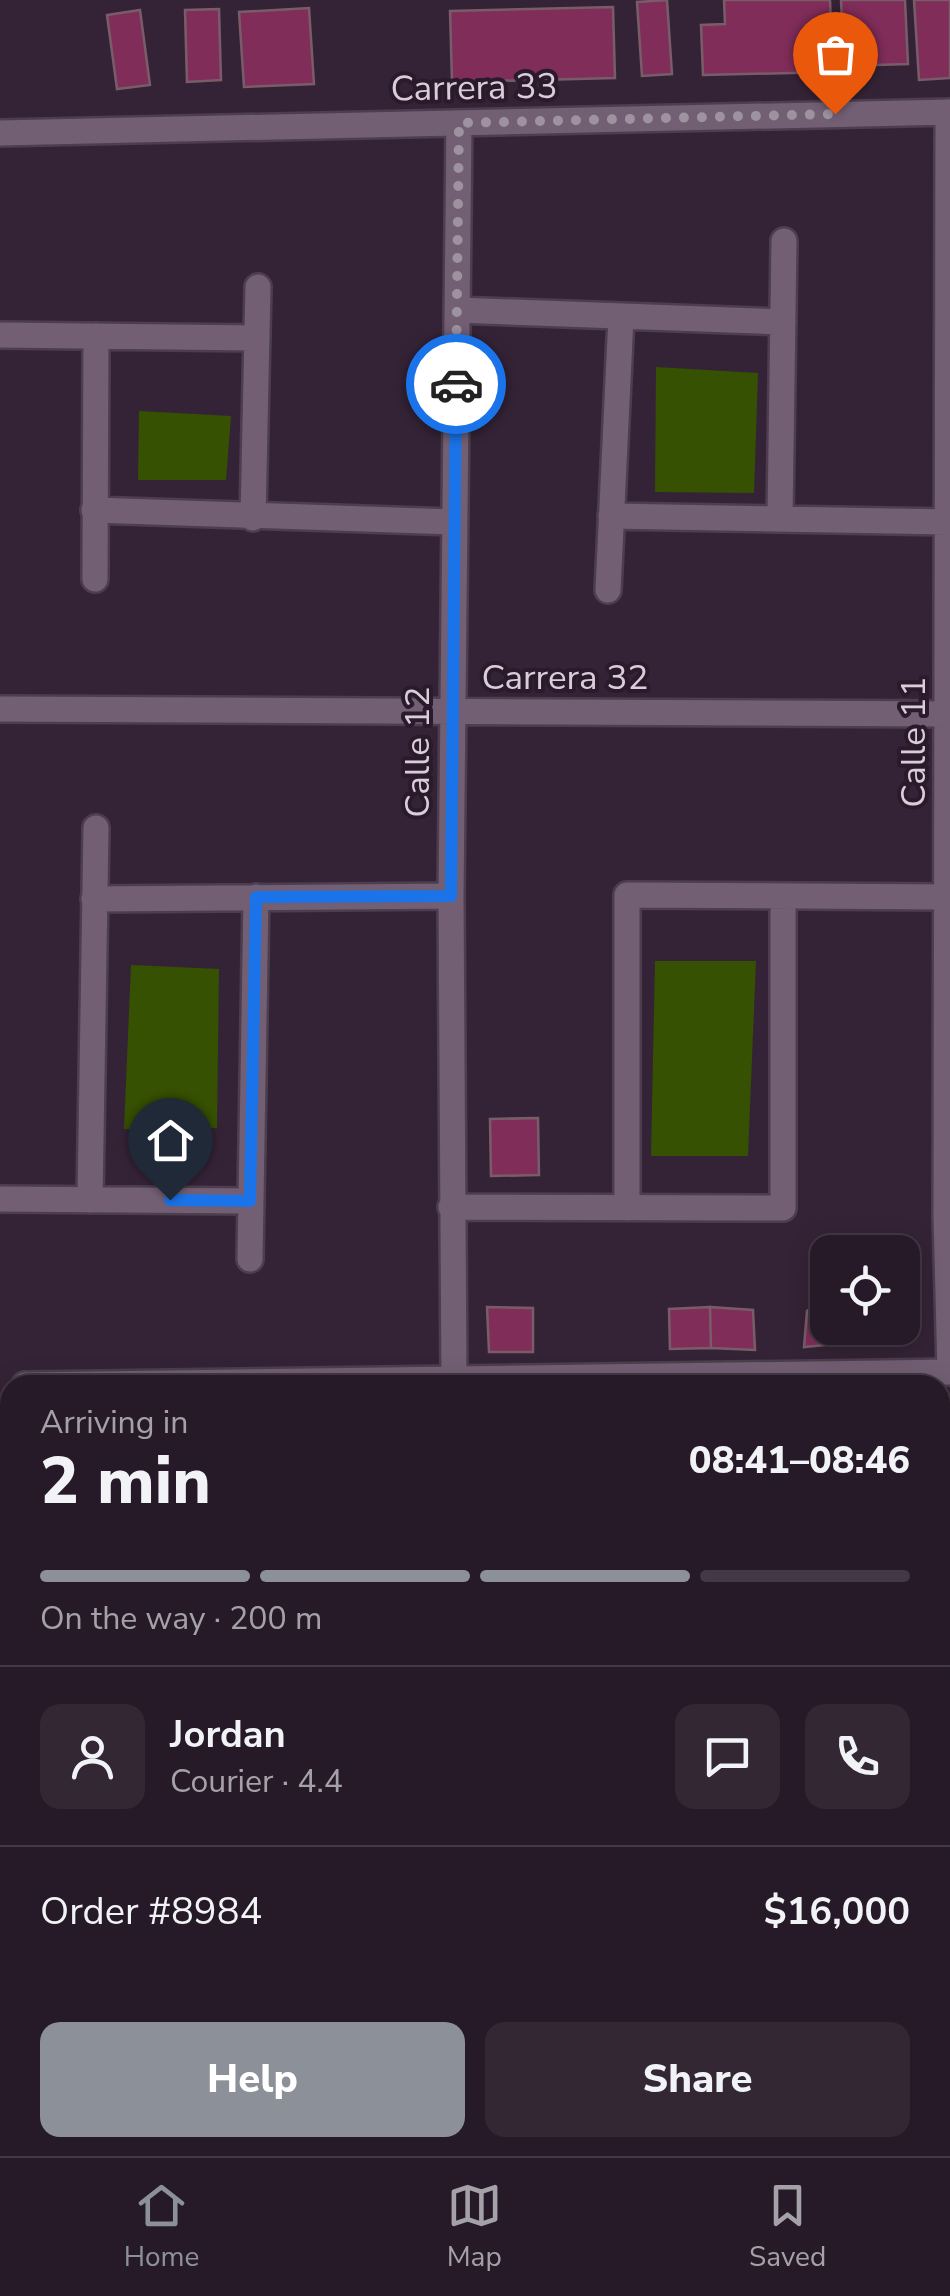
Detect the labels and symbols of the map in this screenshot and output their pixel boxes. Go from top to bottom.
pin [793,12,878,115]
street label: Carrera 33 [390,63,558,112]
courier [406,334,506,434]
street label: Carrera 32 [482,654,648,701]
street label: Calle 11 [890,676,937,808]
street label: Calle 12 [394,686,441,818]
pin [128,1098,213,1201]

